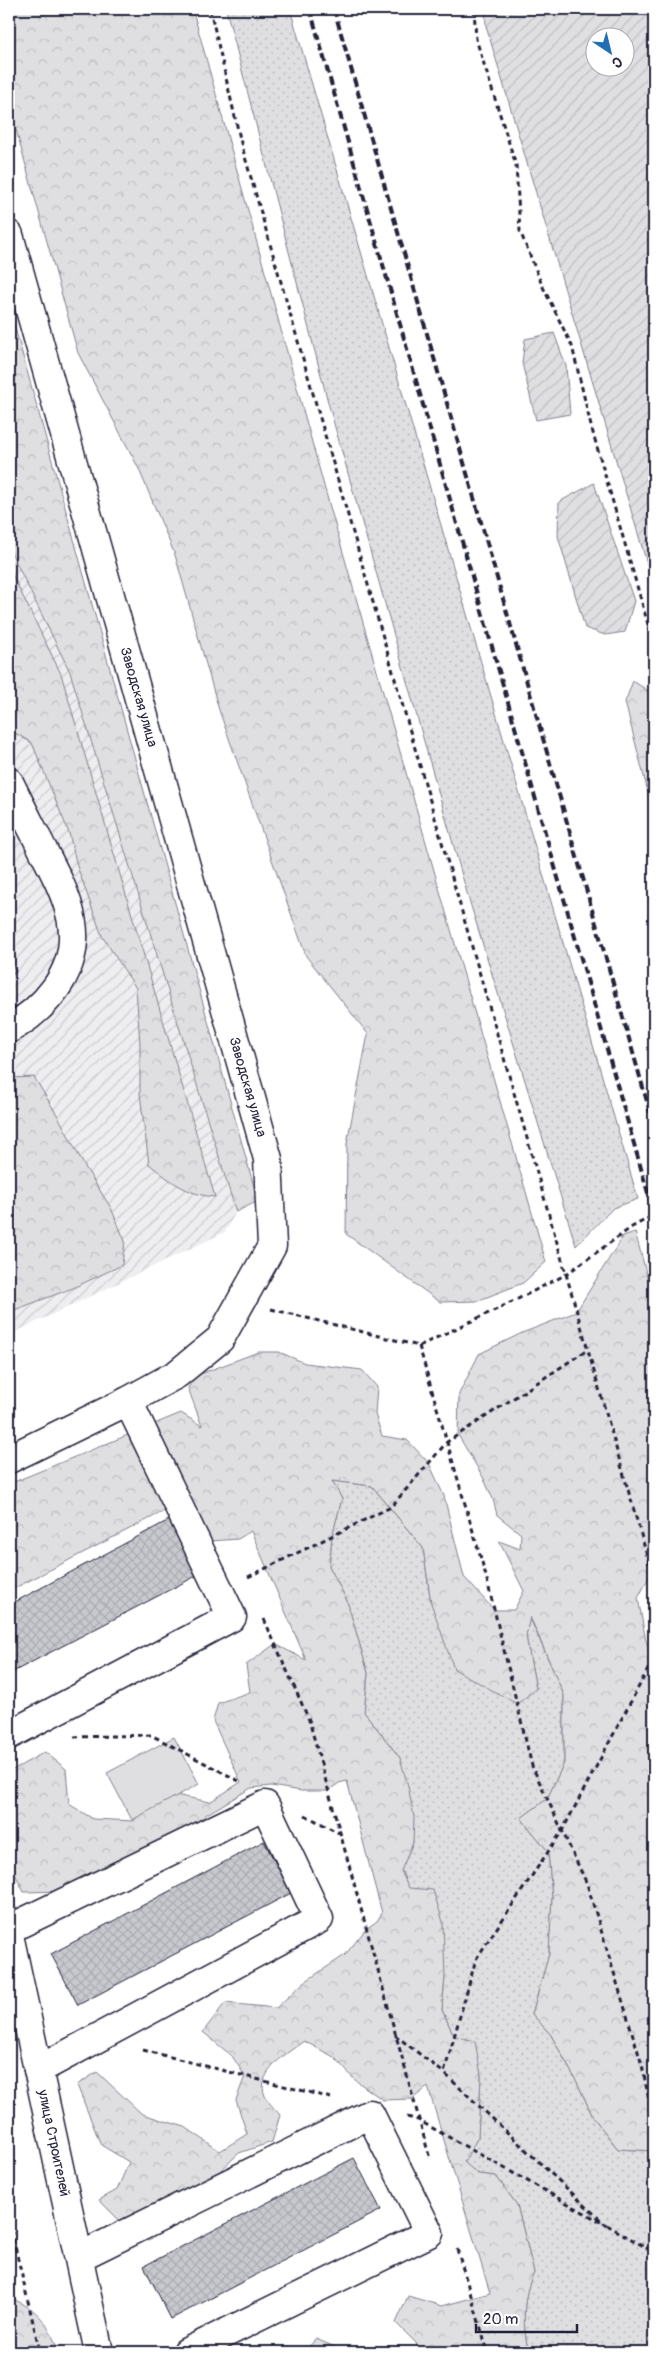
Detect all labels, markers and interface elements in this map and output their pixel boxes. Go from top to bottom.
north arrow [586,28,636,78]
text: С [608,53,626,72]
street label: Заводская улица [117,645,161,749]
street label: Заводская улица [226,1035,270,1139]
street label: улица Строителей [34,2087,74,2198]
scale bar [476,2301,577,2333]
text: 20 m [483,2310,518,2329]

